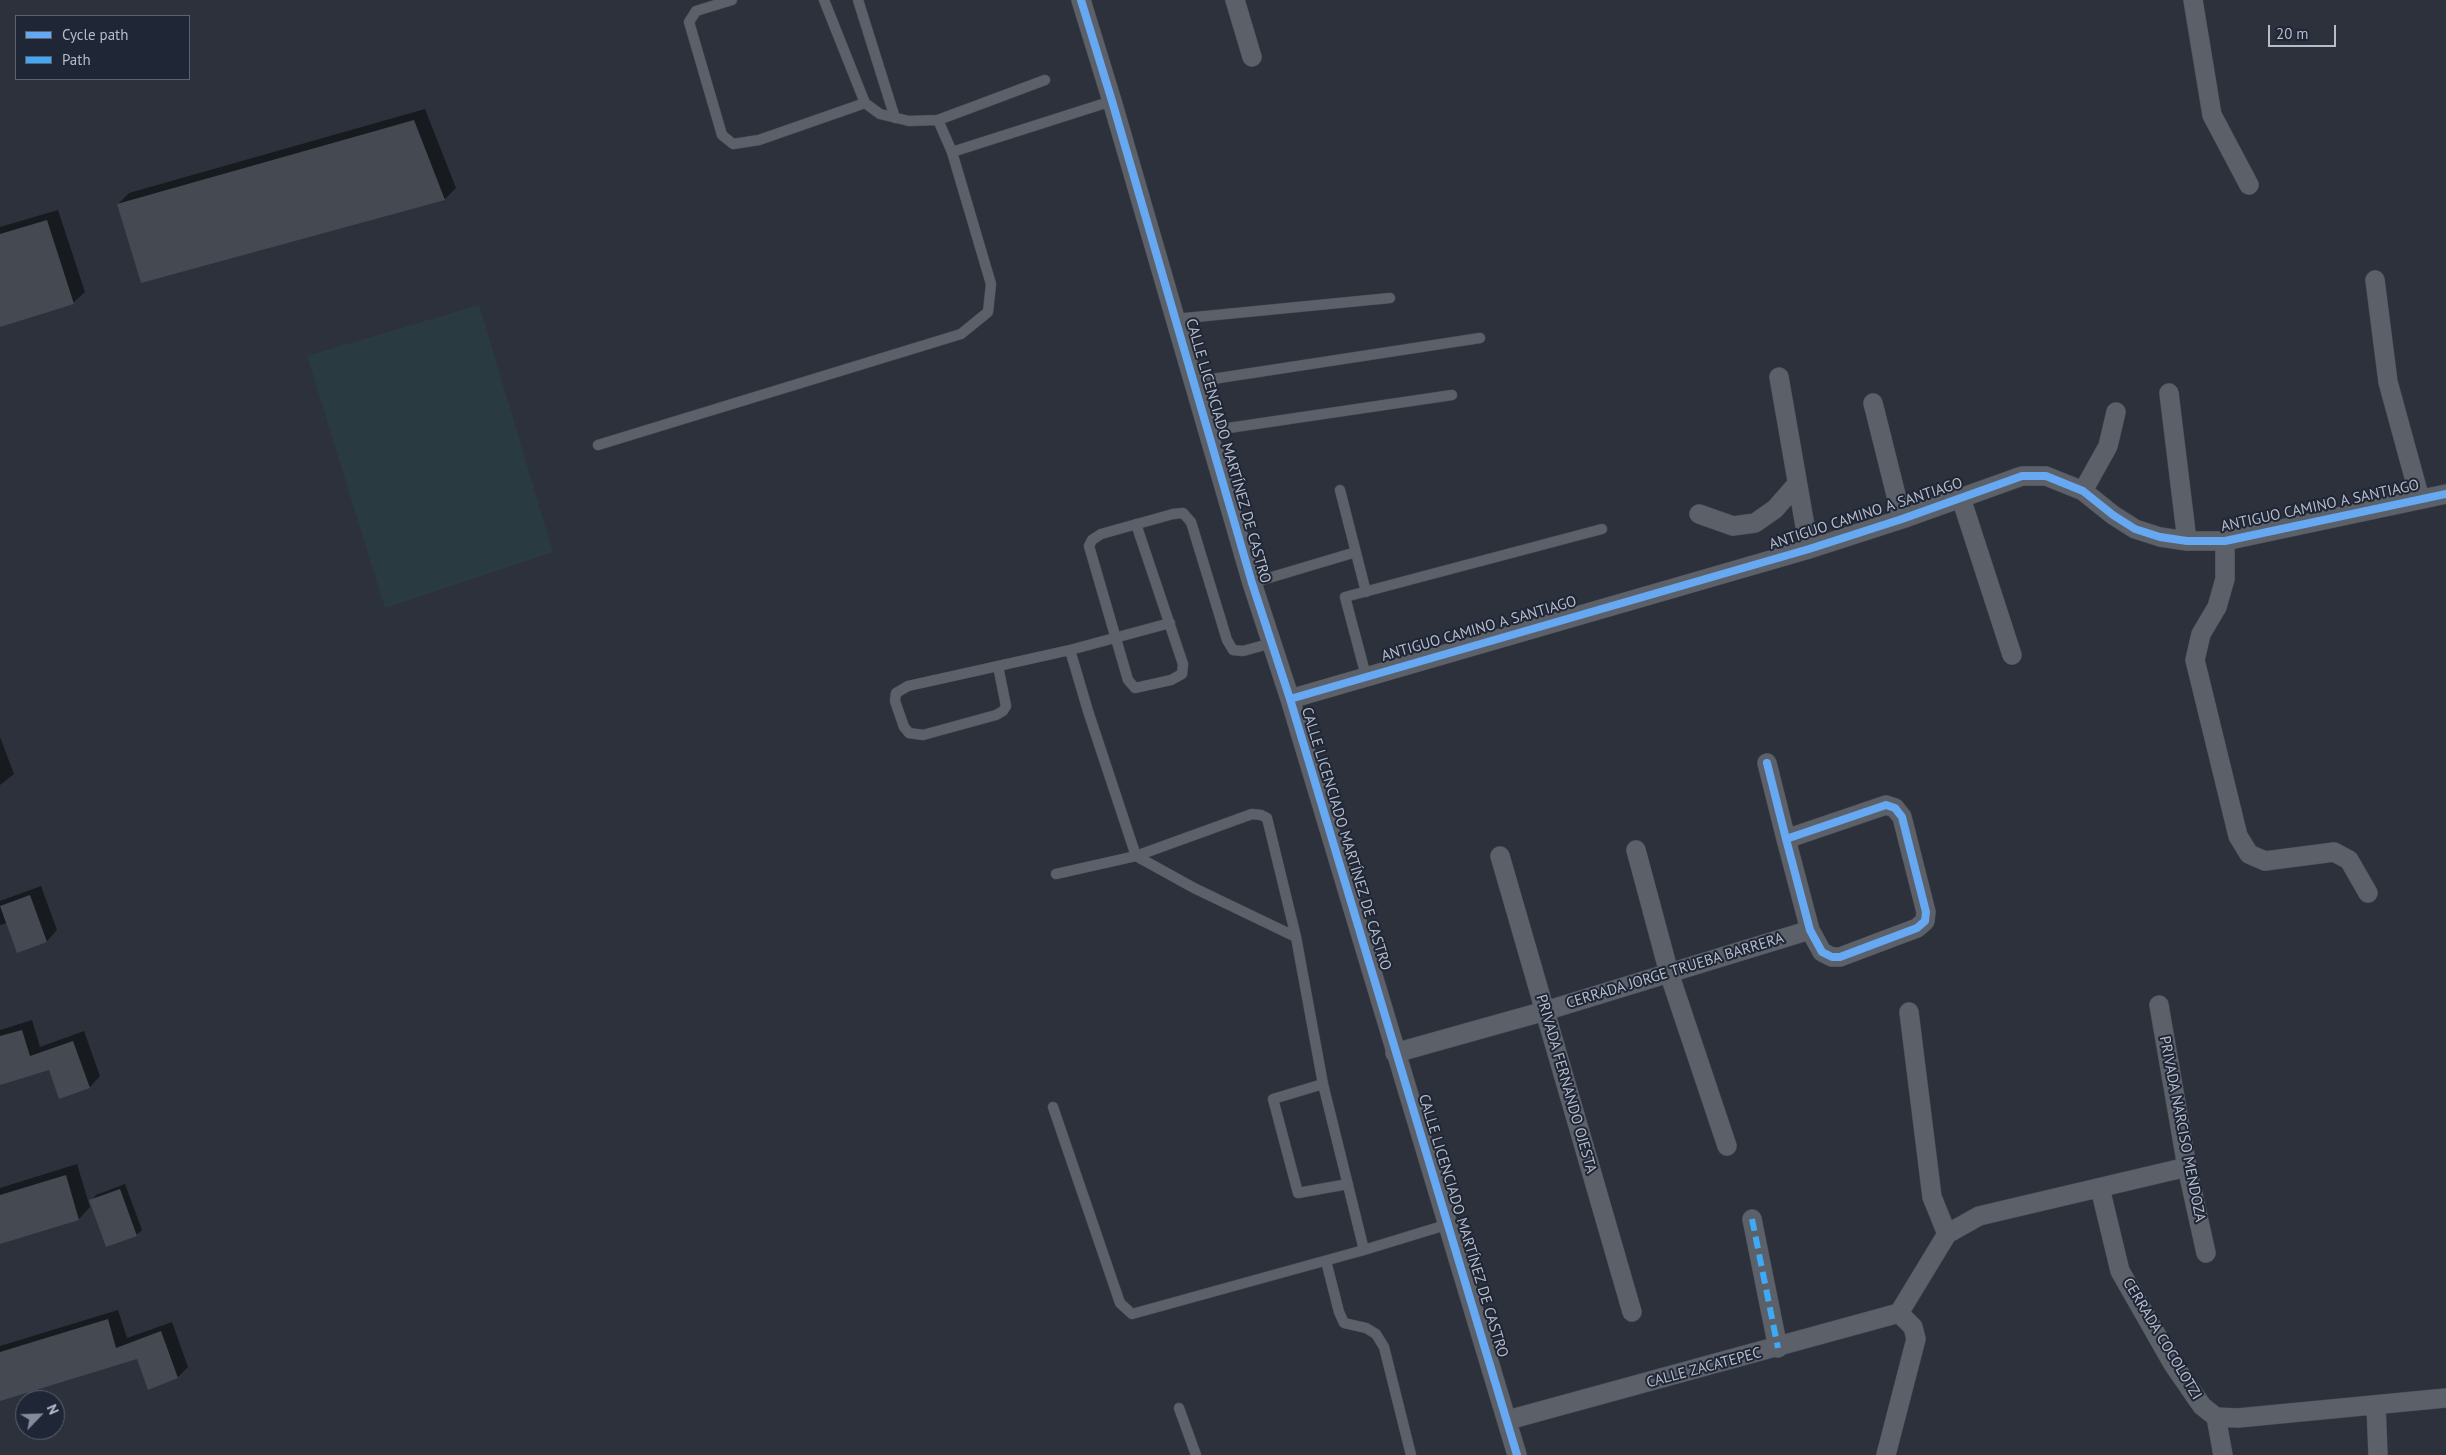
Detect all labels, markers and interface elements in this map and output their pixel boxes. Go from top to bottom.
legend [15,15,190,80]
scale bar [2271,15,2338,47]
text: 20 m [2276,24,2309,43]
text: Cycle path [62,25,128,44]
text: Path [62,50,91,69]
street label: CALLE LICENCIADO MARTÍNEZ DE CASTRO [1182,317,1274,585]
street label: ANTIGUO CAMINO A SANTIAGO [1767,474,1965,554]
street label: ANTIGUO CAMINO A SANTIAGO [2219,476,2421,536]
street label: ANTIGUO CAMINO A SANTIAGO [1379,592,1579,666]
street label: CALLE LICENCIADO MARTÍNEZ DE CASTRO [1297,705,1395,973]
street label: CERRADA JORGE TRUEBA BARRERA [1564,929,1786,1013]
street label: PRIVADA FERNANDO OJESTA [1532,993,1600,1175]
street label: PRIVADA NARCISO MENDOZA [2155,1034,2209,1224]
street label: CALLE LICENCIADO MARTÍNEZ DE CASTRO [1414,1092,1512,1360]
street label: CERRADA COCOLOTZI [2119,1275,2205,1403]
street label: CALLE ZACATEPEC [1645,1344,1763,1392]
north arrow [15,1390,65,1440]
text: N [43,1401,63,1417]

